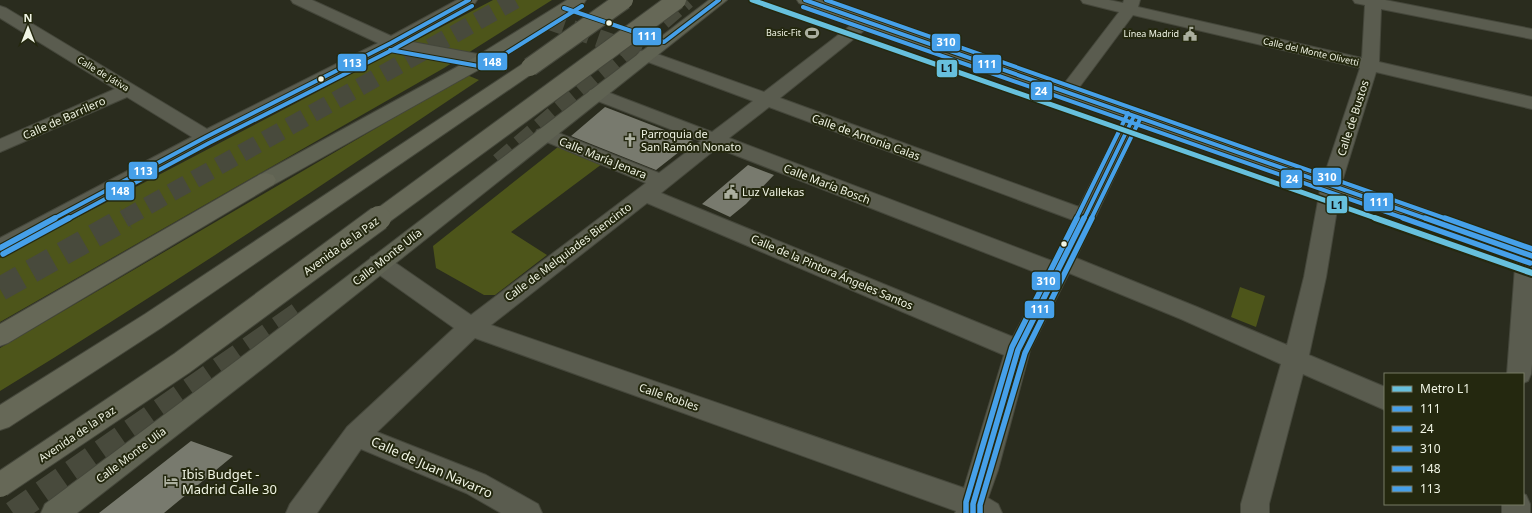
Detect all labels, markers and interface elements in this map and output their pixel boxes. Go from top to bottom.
north arrow [8,8,48,48]
text: N [24,10,32,25]
unlabelled marker [604,18,614,28]
sports icon: Basic-Fit [804,25,820,41]
place label: Basic-Fit [766,26,802,39]
public building icon: Línea Madrid [1182,26,1198,42]
line badge: 111 [632,27,662,46]
place label: Línea Madrid [1124,27,1179,40]
text: 111 [638,28,656,43]
line badge: 310 [931,33,961,52]
text: 310 [937,34,955,49]
street label: Calle del Monte Olivetti [1262,34,1360,69]
line badge: 148 [477,52,508,71]
street label: Calle de Játiva [75,53,132,94]
line badge: 113 [337,53,367,72]
text: 148 [483,54,501,69]
line badge: 111 [972,54,1002,74]
text: 113 [343,55,361,70]
text: 111 [978,56,996,71]
line badge: L1 [936,59,958,78]
text: L1 [941,60,953,75]
unlabelled marker [316,74,326,84]
street label: Calle de Bustos [1333,78,1372,158]
line badge: 24 [1030,81,1053,101]
text: 24 [1035,83,1048,98]
street label: Calle de Barrilero [20,92,108,142]
street label: Calle de Antonia Calas [810,110,922,163]
place label: Parroquia de San Ramón Nonato [641,126,741,154]
church icon: Parroquia de San Ramón Nonato [622,132,638,148]
street label: Calle María Jenara [557,133,649,182]
street label: Calle María Bosch [782,160,873,207]
line badge: 113 [128,161,158,180]
text: 113 [134,163,152,178]
line badge: 310 [1312,167,1342,186]
line badge: 24 [1280,169,1303,189]
text: 310 [1318,169,1336,184]
text: 24 [1286,171,1299,186]
line badge: 148 [105,181,135,201]
text: 148 [111,183,129,198]
public building icon: Luz Vallekas [723,184,739,200]
place label: Luz Vallekas [742,184,804,199]
line badge: 111 [1363,192,1394,212]
text: 111 [1370,194,1388,209]
line badge: L1 [1326,195,1348,214]
text: L1 [1331,197,1343,212]
street label: Calle de Melquiades Biencinto [501,199,634,304]
street label: Avenida de la Paz [300,213,382,278]
street label: Calle Monte Ulía [349,225,424,288]
street label: Calle de la Pintora Ángeles Santos [749,231,916,313]
unlabelled marker [1059,239,1069,249]
line badge: 310 [1031,271,1061,291]
text: 310 [1037,273,1055,288]
line badge: 111 [1024,300,1055,319]
text: 111 [1031,301,1049,316]
legend [1384,373,1524,505]
street label: Calle Robles [637,379,701,414]
text: Metro L1 [1420,380,1470,397]
text: 111 [1420,400,1441,417]
street label: Avenida de la Paz [35,402,118,465]
text: 24 [1420,420,1434,437]
street label: Calle Monte Ulía [93,423,169,486]
street label: Calle de Juan Navarro [368,432,496,502]
text: 310 [1420,440,1441,457]
text: 148 [1420,460,1441,477]
place label: Ibis Budget - Madrid Calle 30 [182,465,277,498]
hotel icon: Ibis Budget - Madrid Calle 30 [163,473,179,489]
text: 113 [1420,480,1441,497]

